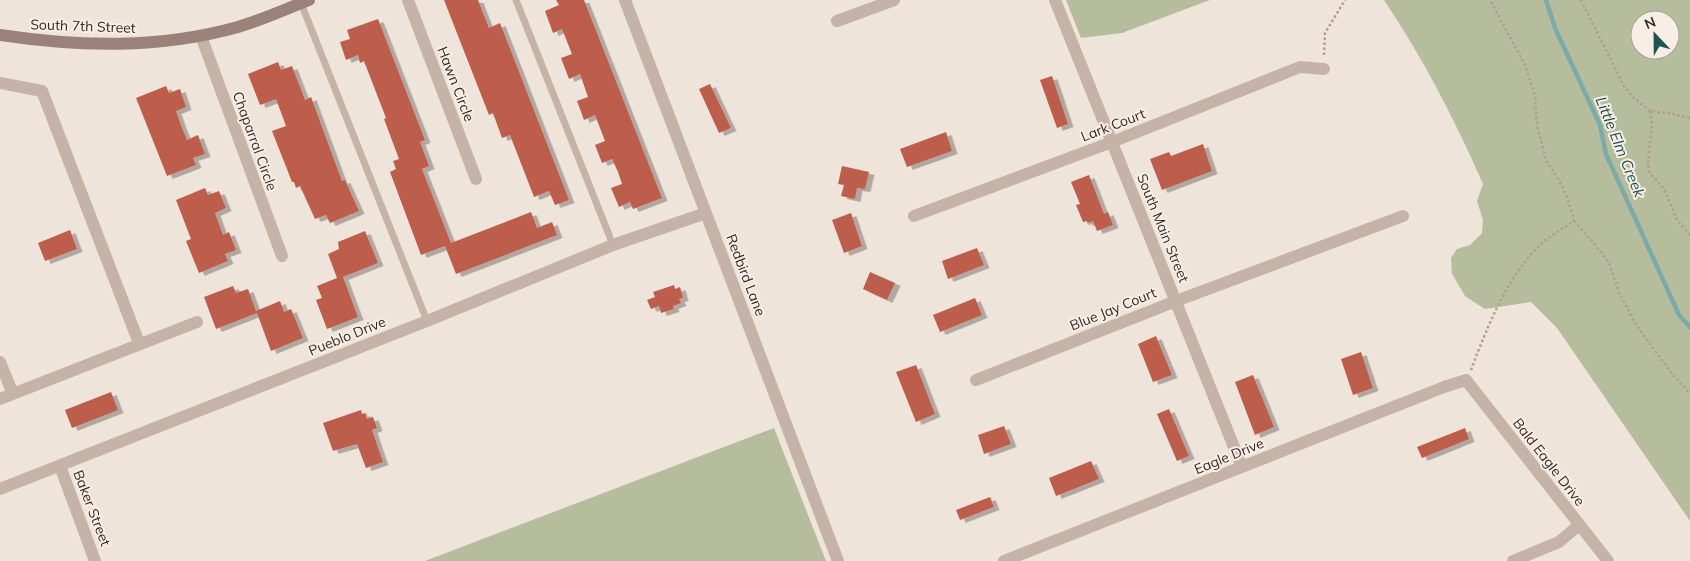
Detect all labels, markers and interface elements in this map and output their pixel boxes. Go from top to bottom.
north arrow [1630,10,1680,60]
text: N [1642,13,1658,33]
street label: South 7th Street [30,15,136,37]
street label: Hawn Circle [433,44,479,124]
street label: Chaparral Circle [229,89,281,193]
water label: Little Elm Creek [1592,94,1650,201]
street label: Lark Court [1078,104,1148,145]
street label: South Main Street [1133,171,1193,285]
street label: Redbird Lane [722,232,770,318]
street label: Blue Jay Court [1067,283,1159,335]
street label: Pueblo Drive [306,312,388,360]
street label: Bald Eagle Drive [1509,414,1589,510]
street label: Eagle Drive [1192,434,1266,478]
street label: Baker Street [69,467,115,549]

